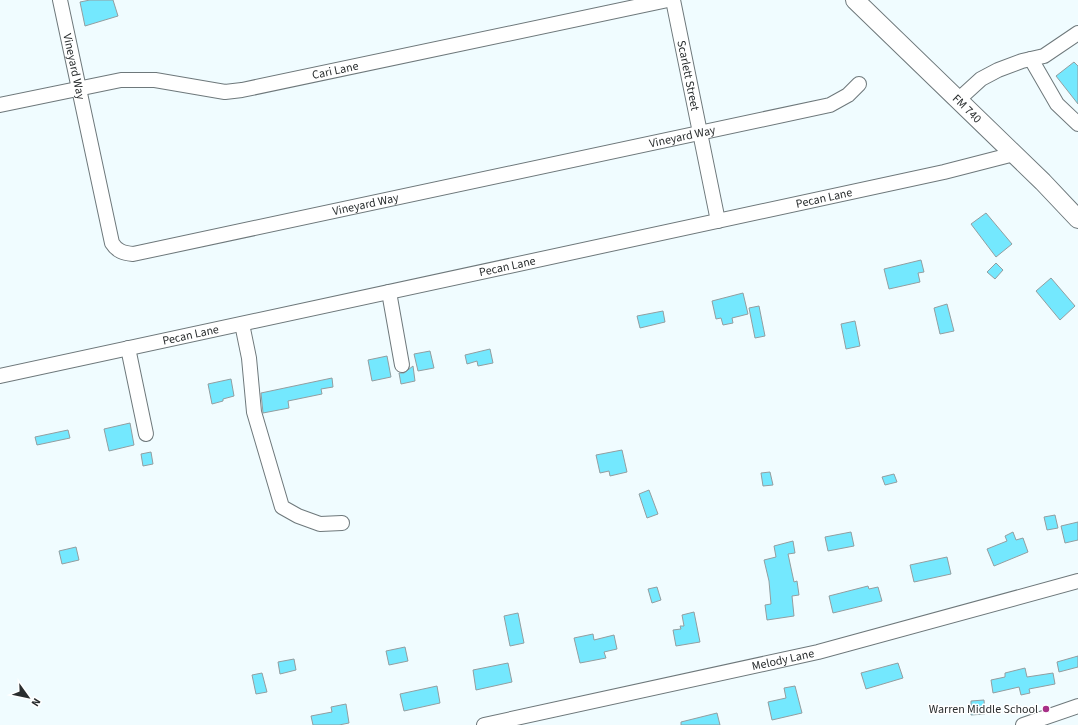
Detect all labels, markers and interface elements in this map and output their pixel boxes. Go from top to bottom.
street label: Vineyard Way [59,32,90,102]
street label: Scarlett Street [673,39,704,112]
street label: Cari Lane [311,57,360,83]
street label: FM 740 [949,90,986,127]
street label: Vineyard Way [648,121,717,152]
street label: Pecan Lane [794,184,854,212]
street label: Vineyard Way [331,189,401,220]
street label: Pecan Lane [477,252,537,281]
street label: Pecan Lane [161,320,220,349]
street label: Melody Lane [750,645,816,675]
north arrow [8,677,48,717]
text: N [28,695,44,709]
place label: Warren Middle School [929,701,1038,718]
marker: Warren Middle School [1041,704,1051,714]

